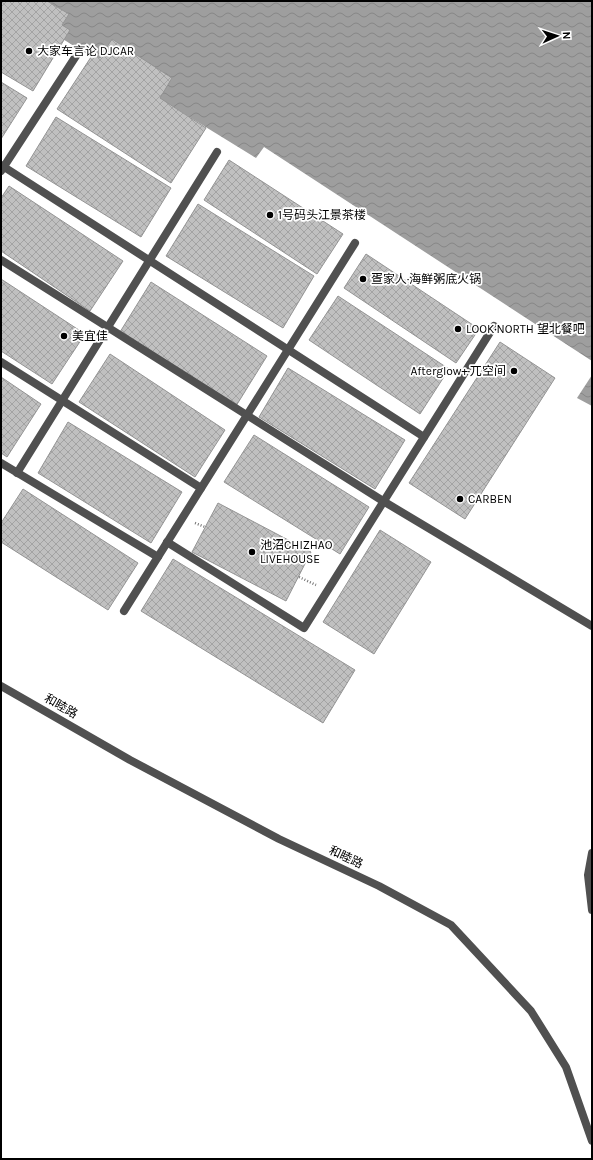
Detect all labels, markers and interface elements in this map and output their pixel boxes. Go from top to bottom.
north arrow [537,16,577,56]
text: N [560,31,573,40]
place label: 大家车言论 DJCAR [37,44,134,58]
marker: 大家车言论 DJCAR [24,46,34,56]
place label: 1号码头江景茶楼 [278,208,366,222]
marker: 1号码头江景茶楼 [265,210,275,220]
place label: 疍家人·海鲜粥底火锅 [371,272,481,286]
marker: 疍家人·海鲜粥底火锅 [358,274,368,284]
place label: LOOK·NORTH 望北餐吧 [466,322,585,336]
marker: LOOK·NORTH 望北餐吧 [453,324,463,334]
place label: 美宜佳 [72,329,108,343]
marker: 美宜佳 [59,331,69,341]
place label: Afterglow+·兀空间 [410,364,506,378]
marker: Afterglow+·兀空间 [509,366,519,376]
place label: CARBEN [468,492,512,506]
marker: CARBEN [455,494,465,504]
place label: 池沼CHIZHAO LIVEHOUSE [260,538,333,566]
marker: 池沼CHIZHAO LIVEHOUSE [247,547,257,557]
street label: 和睦路 [42,691,80,721]
street label: 和睦路 [327,843,365,871]

